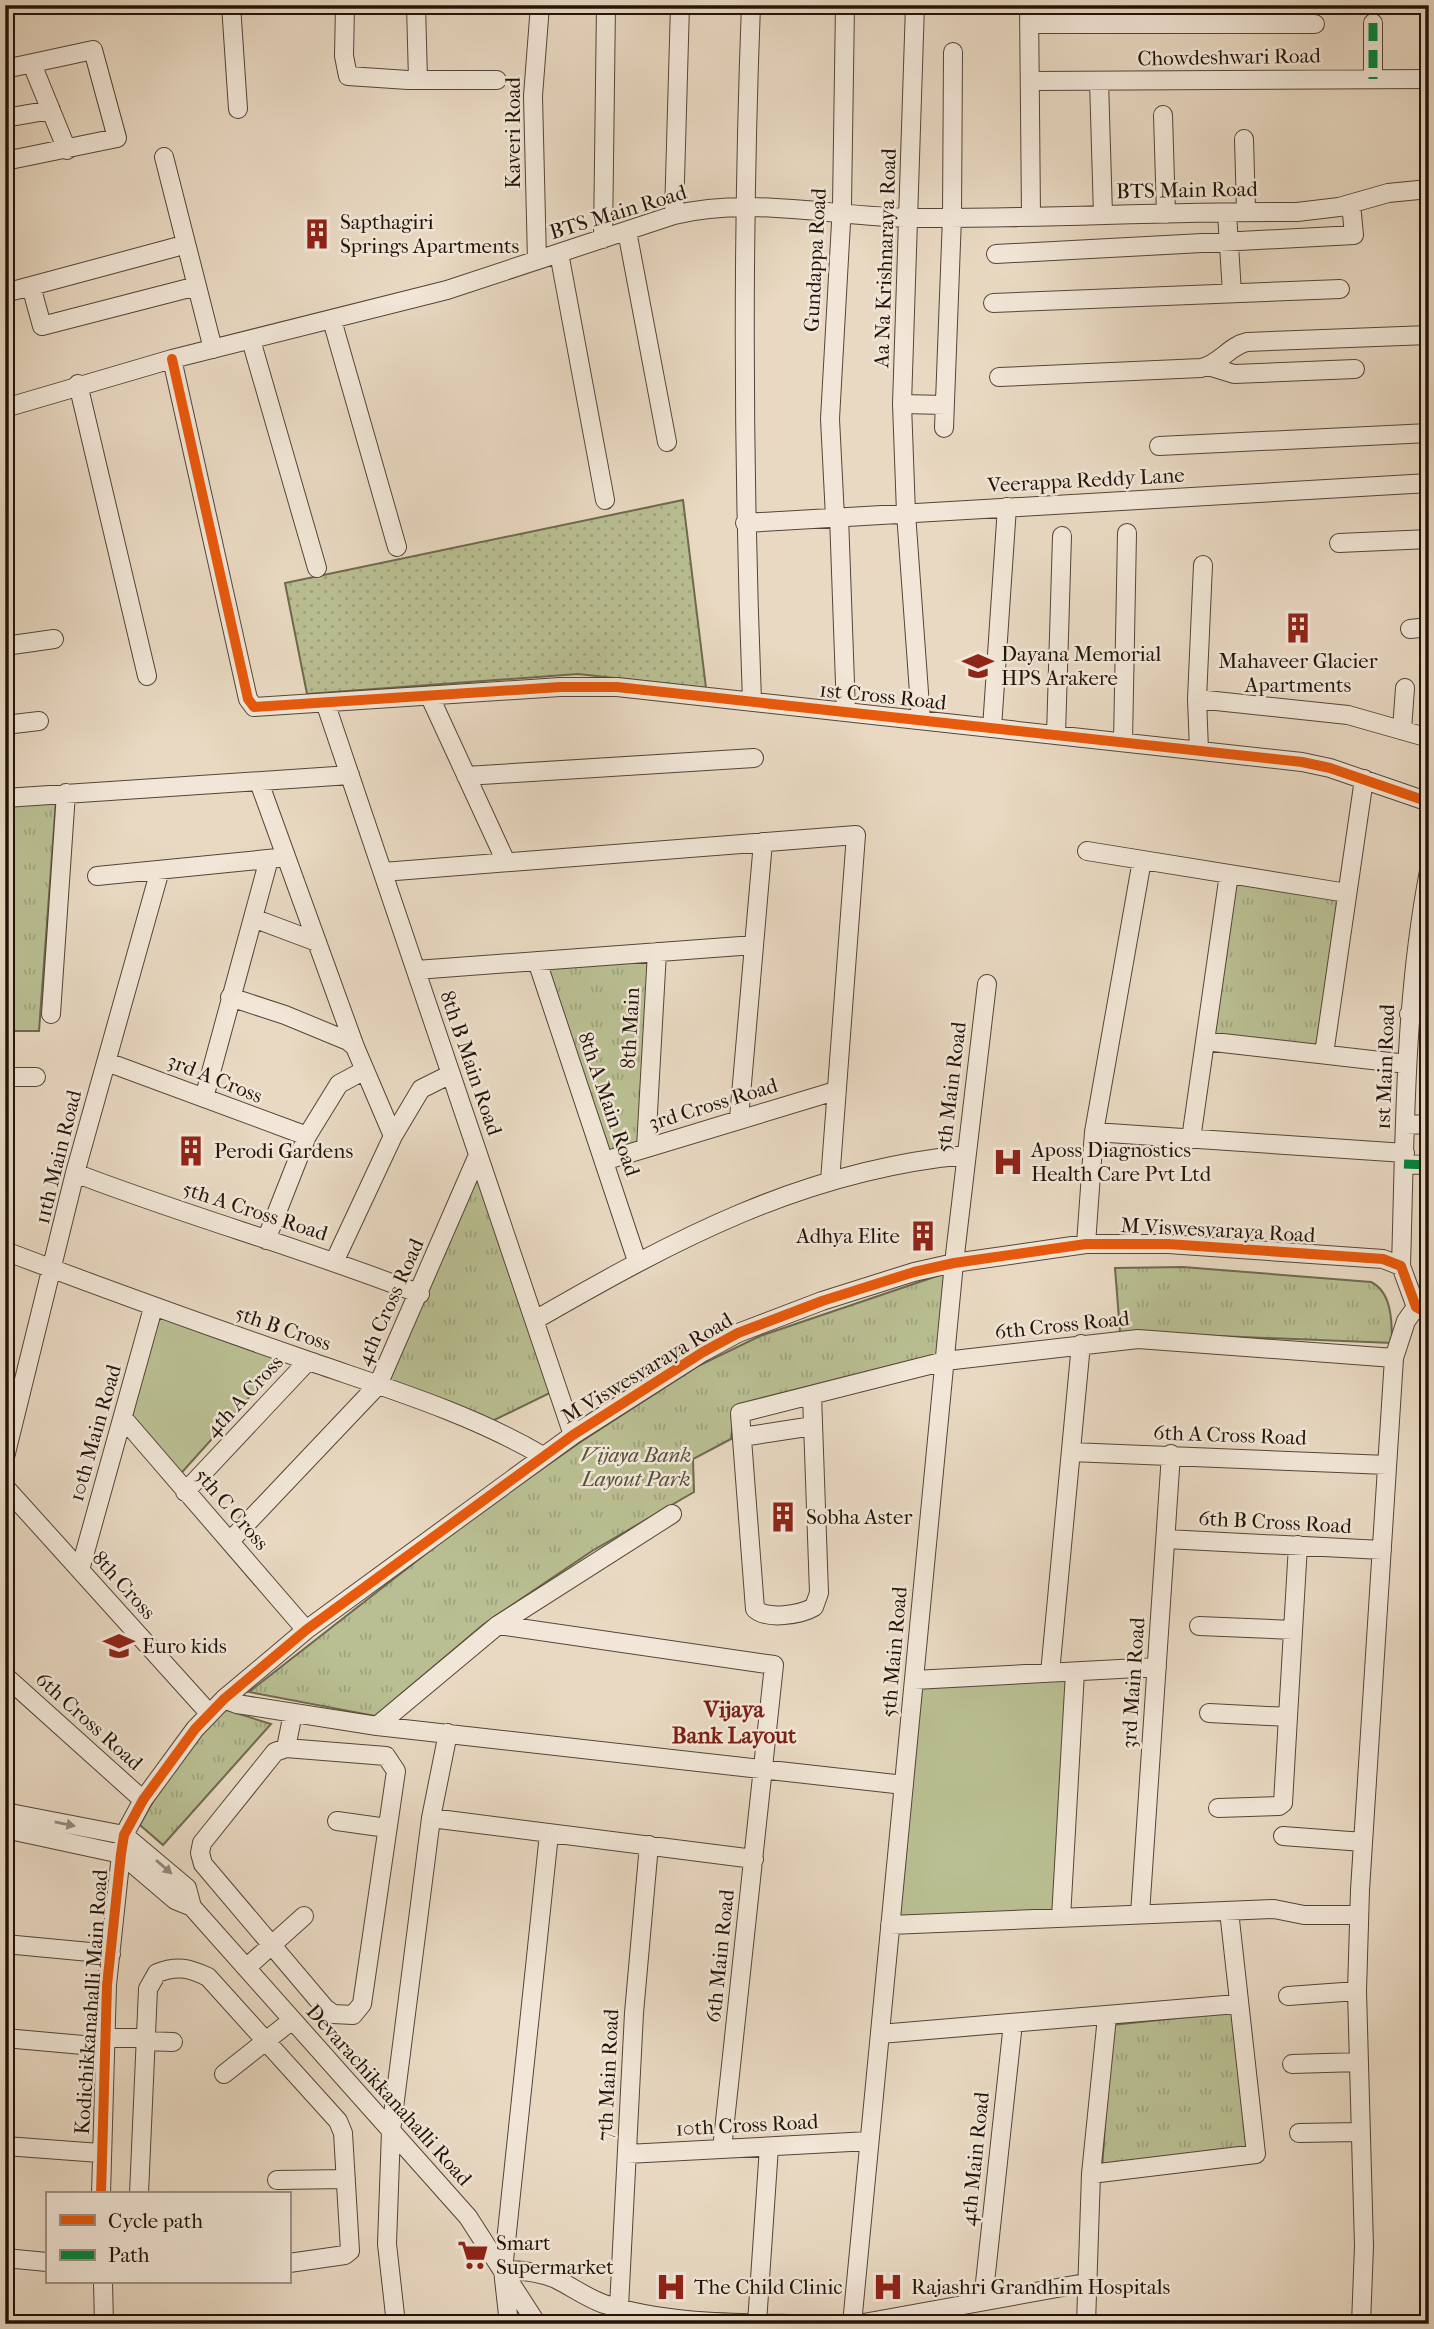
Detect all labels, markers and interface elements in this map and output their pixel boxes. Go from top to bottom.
street label: Chowdeshwari Road [1137,43,1321,71]
street label: Kaveri Road [501,77,525,189]
street label: Aa Na Krishnaraya Road [869,147,901,369]
street label: BTS Main Road [1116,177,1259,203]
street label: BTS Main Road [547,180,690,244]
street label: Gundappa Road [799,187,831,332]
place label: Sapthagiri Springs Apartments [340,210,519,258]
building icon: Sapthagiri Springs Apartments [300,217,334,251]
street label: Veerappa Reddy Lane [986,463,1185,497]
building icon: Mahaveer Glacier Apartments [1281,611,1315,645]
place label: Dayana Memorial HPS Arakere [1001,642,1162,690]
school or university icon: Dayana Memorial HPS Arakere [961,649,995,683]
place label: Mahaveer Glacier Apartments [1218,649,1378,697]
street label: 1st Cross Road [818,677,948,715]
street label: 8th Main [616,987,644,1069]
street label: 8th B Main Road [435,988,507,1139]
street label: 1st Main Road [1371,1003,1399,1130]
street label: 5th Main Road [931,1020,971,1154]
street label: 8th A Main Road [573,1029,645,1180]
street label: 3rd A Cross [164,1048,266,1108]
street label: 3rd Cross Road [646,1073,781,1135]
street label: 11th Main Road [30,1087,86,1227]
building icon: Perodi Gardens [174,1134,208,1168]
place label: Aposs Diagnostics Health Care Pvt Ltd [1030,1138,1212,1186]
place label: Perodi Gardens [214,1139,353,1163]
hospital icon: Aposs Diagnostics Health Care Pvt Ltd [991,1145,1025,1179]
street label: 5th A Cross Road [179,1176,331,1246]
street label: M Viswesvaraya Road [1120,1213,1316,1247]
building icon: Adhya Elite [906,1219,940,1253]
place label: Adhya Elite [795,1224,900,1248]
street label: 4th Cross Road [351,1234,429,1369]
street label: 5th B Cross [232,1300,334,1356]
street label: 6th Cross Road [993,1306,1131,1344]
street label: M Viswesvaraya Road [557,1307,737,1428]
street label: 4th A Cross [200,1350,288,1442]
street label: 10th Main Road [64,1361,126,1504]
street label: 6th A Cross Road [1153,1420,1308,1450]
park label: Vijaya Bank Layout Park [580,1443,691,1491]
street label: 5th C Cross [190,1463,274,1555]
building icon: Sobha Aster [766,1500,800,1534]
place label: Sobha Aster [806,1505,912,1529]
street label: 6th B Cross Road [1198,1506,1353,1538]
street label: 8th Cross [87,1546,161,1624]
street label: 5th Main Road [876,1585,912,1719]
street label: 3rd Main Road [1116,1616,1150,1750]
school or university icon: Euro kids [102,1629,136,1663]
place label: Euro kids [142,1634,227,1658]
street label: 6th Cross Road [31,1667,148,1776]
district label: Vijaya Bank Layout [672,1696,797,1749]
one-way arrow [54,1818,76,1829]
one-way arrow [155,1859,172,1874]
street label: Kodichikkanahalli Main Road [70,1868,112,2135]
street label: 6th Main Road [701,1888,739,2024]
street label: Devarachikkanahalli Road [301,1999,477,2191]
street label: 7th Main Road [593,2008,623,2142]
street label: 4th Main Road [956,2090,994,2227]
street label: 10th Cross Road [675,2109,820,2141]
legend [46,2192,290,2284]
text: Cycle path [108,2209,203,2233]
place label: Smart Supermarket [496,2231,614,2279]
supermarket icon: Smart Supermarket [456,2238,490,2272]
text: Path [108,2243,150,2267]
hospital icon: The Child Clinic [654,2270,688,2304]
hospital icon: Rajashri Grandhim Hospitals [871,2270,905,2304]
place label: The Child Clinic [694,2275,843,2299]
place label: Rajashri Grandhim Hospitals [911,2275,1171,2299]

